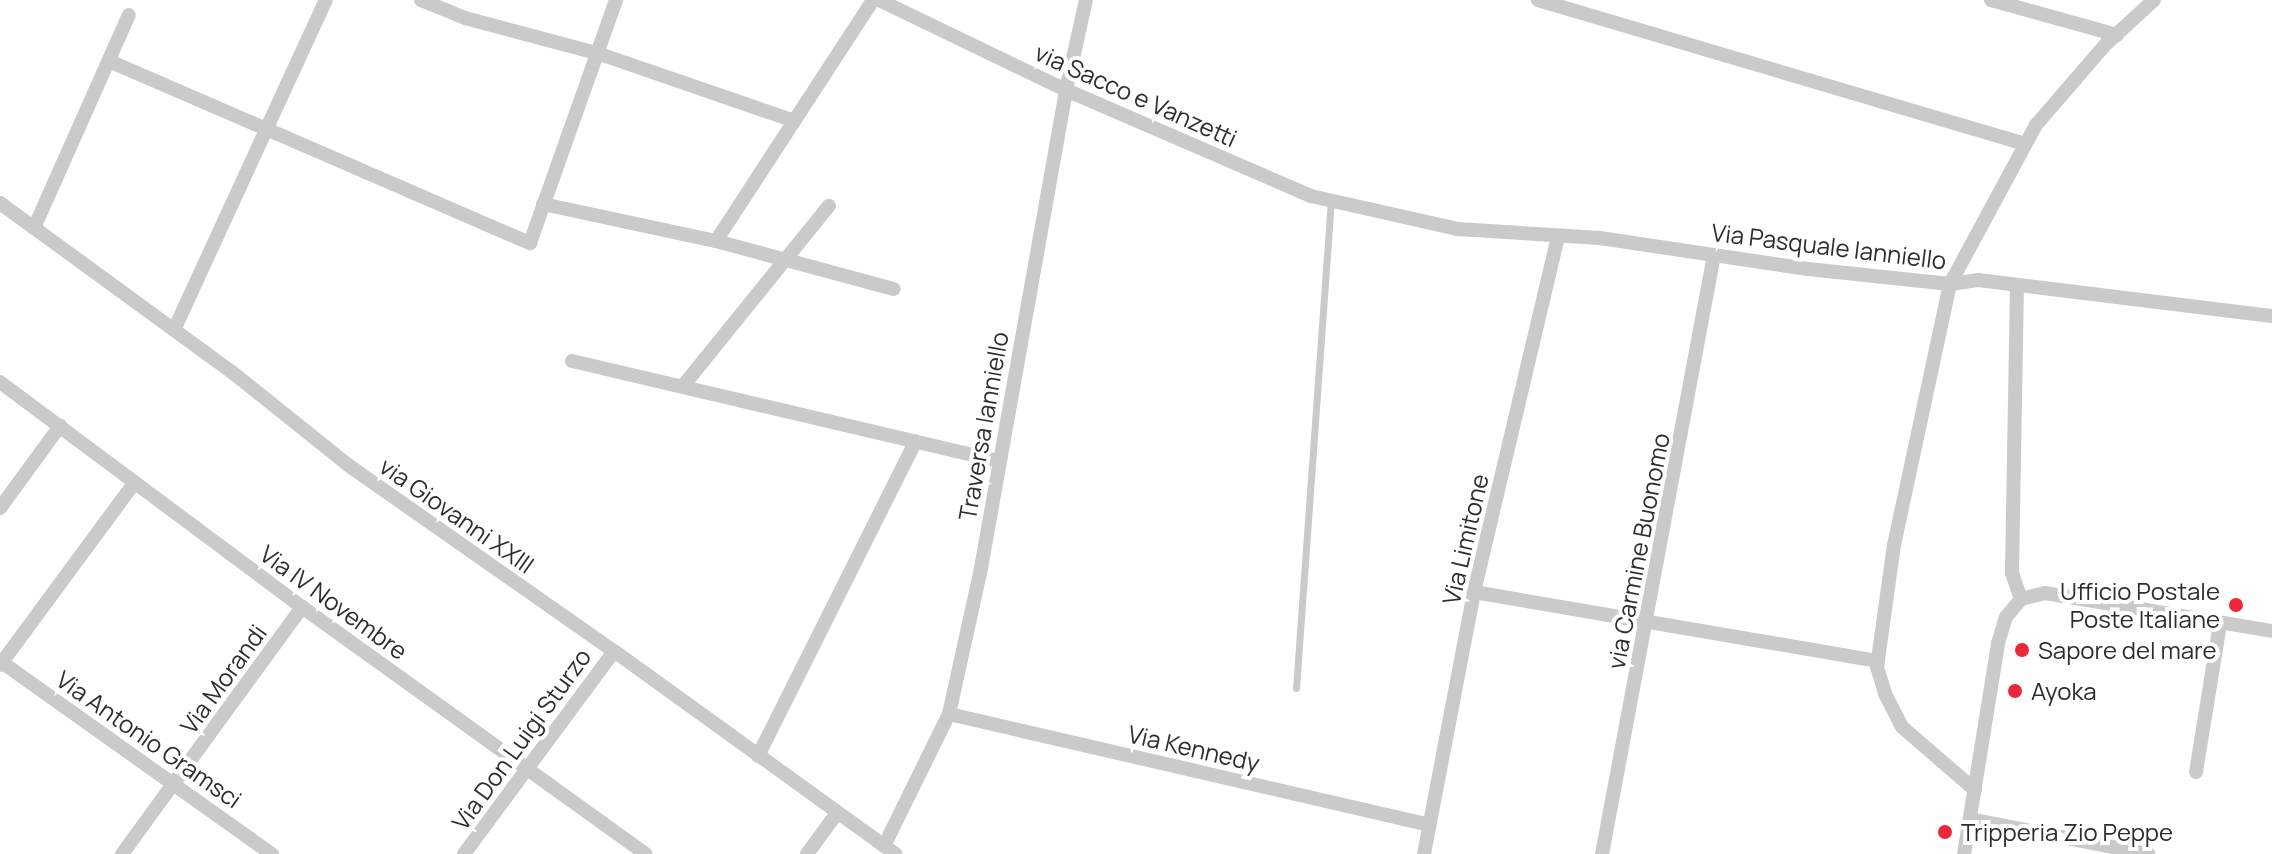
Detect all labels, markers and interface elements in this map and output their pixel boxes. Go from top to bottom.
street label: via Sacco e Vanzetti [1031,38,1241,152]
street label: Via Pasquale Ianniello [1710,217,1948,275]
street label: Traversa Ianniello [952,329,1014,523]
street label: via Carmine Buonomo [1601,430,1675,672]
street label: via Giovanni XXIII [374,451,540,579]
street label: Via Limitone [1436,471,1494,607]
street label: Via IV Novembre [255,539,413,665]
place label: Ufficio Postale Poste Italiane [2060,577,2220,633]
marker: Ufficio Postale Poste Italiane [2227,596,2245,614]
street label: Via Morandi [174,619,272,739]
place label: Sapore del mare [2038,636,2217,664]
marker: Sapore del mare [2013,641,2031,659]
street label: Via Don Luigi Sturzo [446,643,596,835]
street label: Via Antonio Gramsci [51,664,247,814]
place label: Ayoka [2031,677,2097,705]
marker: Ayoka [2006,682,2024,700]
street label: Via Kennedy [1125,719,1263,777]
place label: Tripperia Zio Peppe [1961,818,2173,846]
marker: Tripperia Zio Peppe [1936,823,1954,841]

